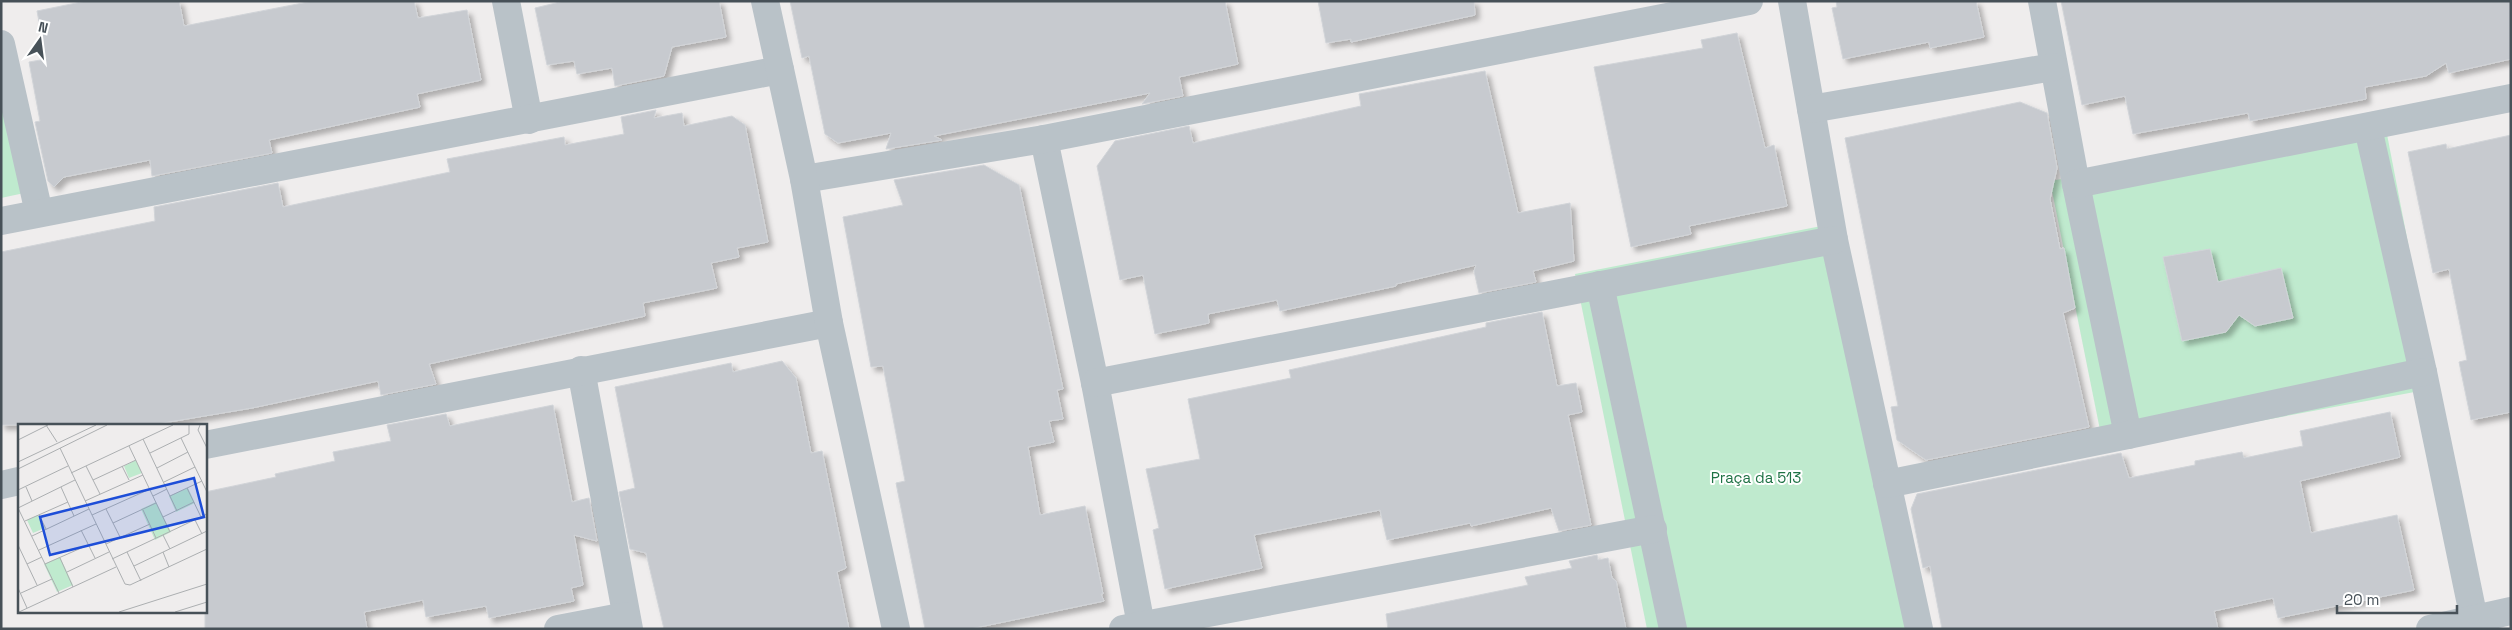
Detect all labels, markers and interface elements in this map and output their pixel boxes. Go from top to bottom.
north arrow [15,15,65,65]
text: N [36,18,50,37]
inset map [18,424,206,612]
park label: Praça da 513 [1711,468,1801,487]
scale bar [2337,582,2457,614]
text: 20 m [2344,590,2379,609]

